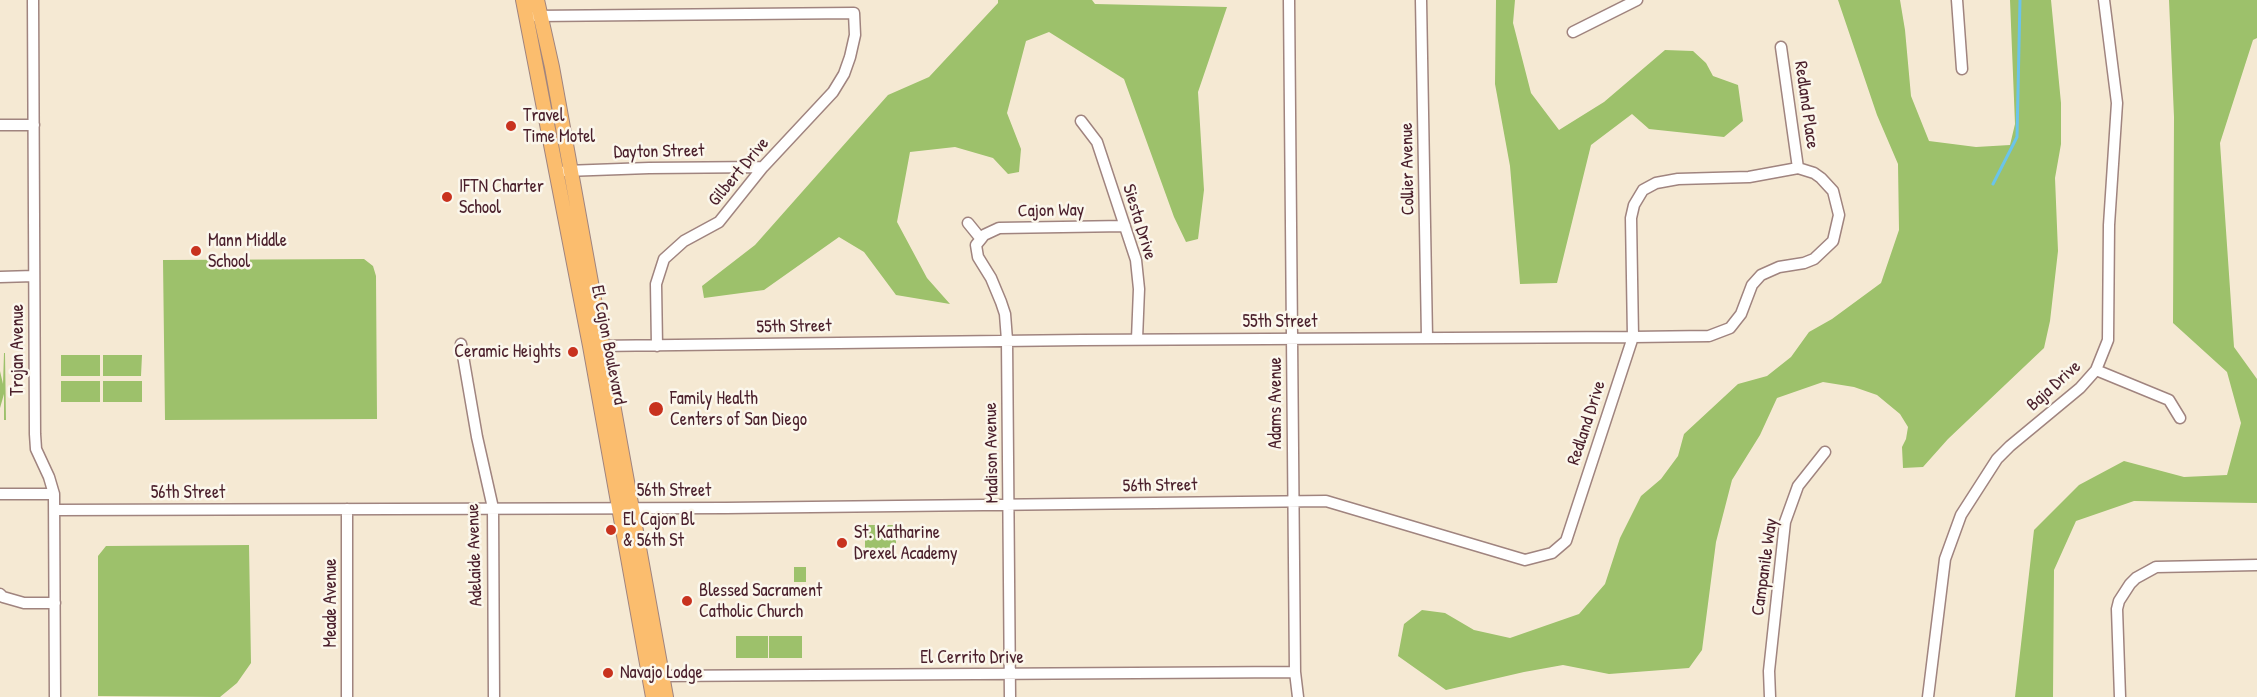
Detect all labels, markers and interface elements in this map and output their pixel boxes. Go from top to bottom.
street label: Redland Place [1789,60,1823,150]
place label: Travel Time Motel [523,105,595,148]
marker: Travel Time Motel [504,119,518,133]
street label: Collier Avenue [1396,122,1420,216]
street label: Gilbert Drive [704,133,774,211]
street label: Dayton Street [613,140,705,164]
place label: IFTN Charter School [459,176,544,219]
street label: Siesta Drive [1117,182,1161,262]
marker: IFTN Charter School [440,190,454,204]
street label: Cajon Way [1018,200,1084,222]
place label: Mann Middle School [208,230,287,272]
marker: Mann Middle School [189,244,203,258]
street label: El Cajon Boulevard [586,283,630,407]
street label: Trojan Avenue [7,304,29,396]
street label: 55th Street [1242,311,1318,333]
street label: 55th Street [756,316,832,338]
place label: Ceramic Heights [454,341,561,363]
marker: Ceramic Heights [566,345,580,359]
street label: Baja Drive [2022,356,2086,416]
street label: Adams Avenue [1265,357,1287,449]
street label: Redland Drive [1563,378,1611,468]
place label: Family Health Centers of San Diego [670,388,807,430]
marker: Family Health Centers of San Diego [647,400,665,418]
street label: Madison Avenue [980,402,1004,504]
street label: 56th Street [1123,475,1197,497]
street label: 56th Street [637,480,711,502]
street label: 56th Street [151,482,225,504]
street label: Adelaide Avenue [462,503,488,607]
place label: El Cajon Bl & 56th St [623,509,694,552]
street label: Campanile Way [1747,517,1783,617]
place label: St. Katharine Drexel Academy [854,522,958,564]
marker: El Cajon Bl & 56th St [604,523,618,537]
marker: St. Katharine Drexel Academy [835,536,849,550]
street label: Meade Avenue [320,559,342,647]
place label: Blessed Sacrament Catholic Church [699,580,822,622]
marker: Blessed Sacrament Catholic Church [680,594,694,608]
street label: El Cerrito Drive [920,647,1024,669]
place label: Navajo Lodge [620,662,703,684]
marker: Navajo Lodge [601,666,615,680]

